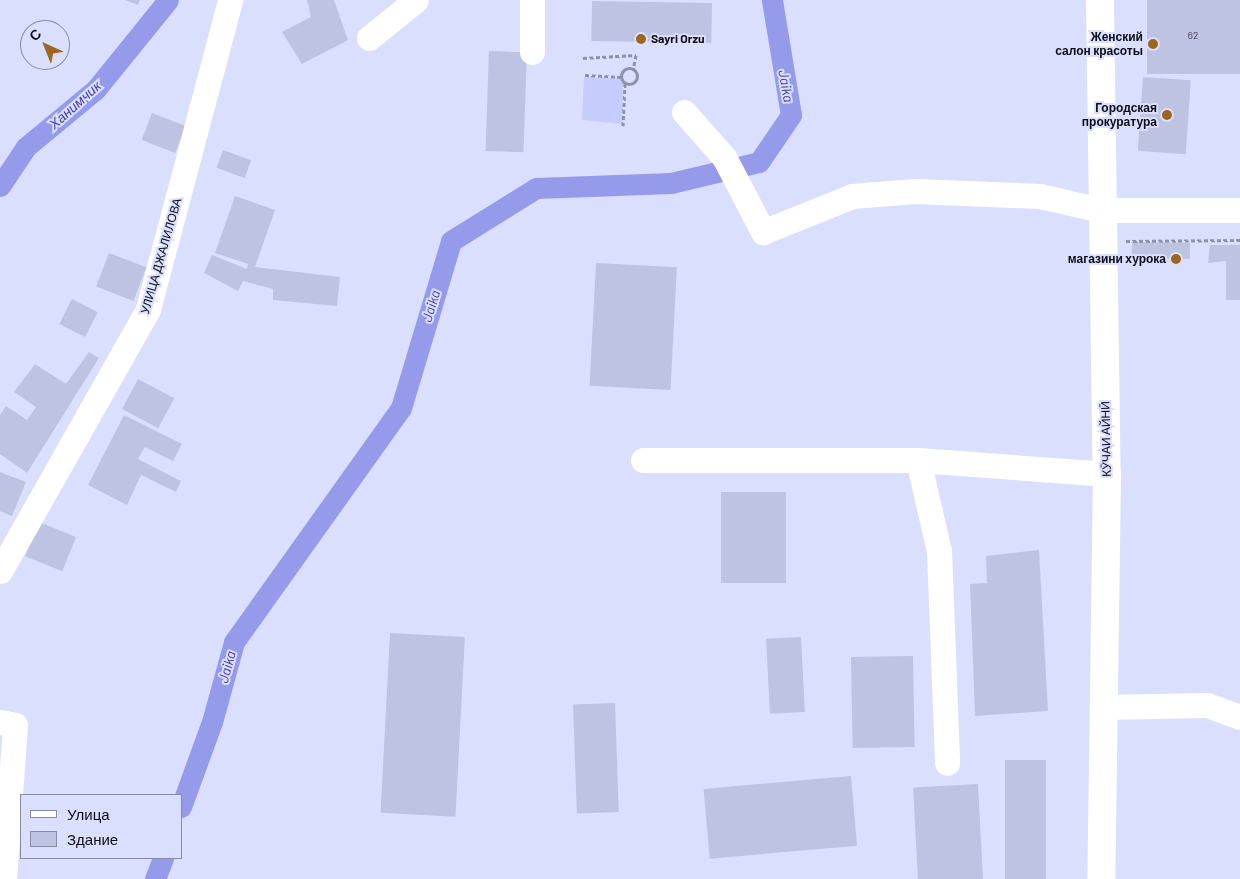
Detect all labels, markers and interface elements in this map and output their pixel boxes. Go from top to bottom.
north arrow [20,20,70,70]
text: С [25,25,44,44]
place label: Женский салон красоты [1055,30,1143,58]
house number: 62 [1188,30,1198,42]
place label: Sayri Orzu [651,32,705,46]
marker: Sayri Orzu [635,33,647,45]
marker: Женский салон красоты [1147,38,1159,50]
water label: Jaika [775,68,797,104]
water label: Ханимчик [46,77,104,133]
place label: Городская прокуратура [1082,101,1157,129]
marker: Городская прокуратура [1161,109,1173,121]
street label: УЛИЦА ДЖАЛИЛОВА [138,196,184,316]
place label: магазини хурока [1068,252,1166,266]
marker: магазини хурока [1170,253,1182,265]
water label: Jaika [418,288,444,324]
street label: КӮЧАИ АЙНӢ [1098,401,1114,477]
water label: Jaika [215,649,239,685]
legend [20,794,182,859]
text: Улица [67,805,110,823]
text: Здание [67,830,118,848]

